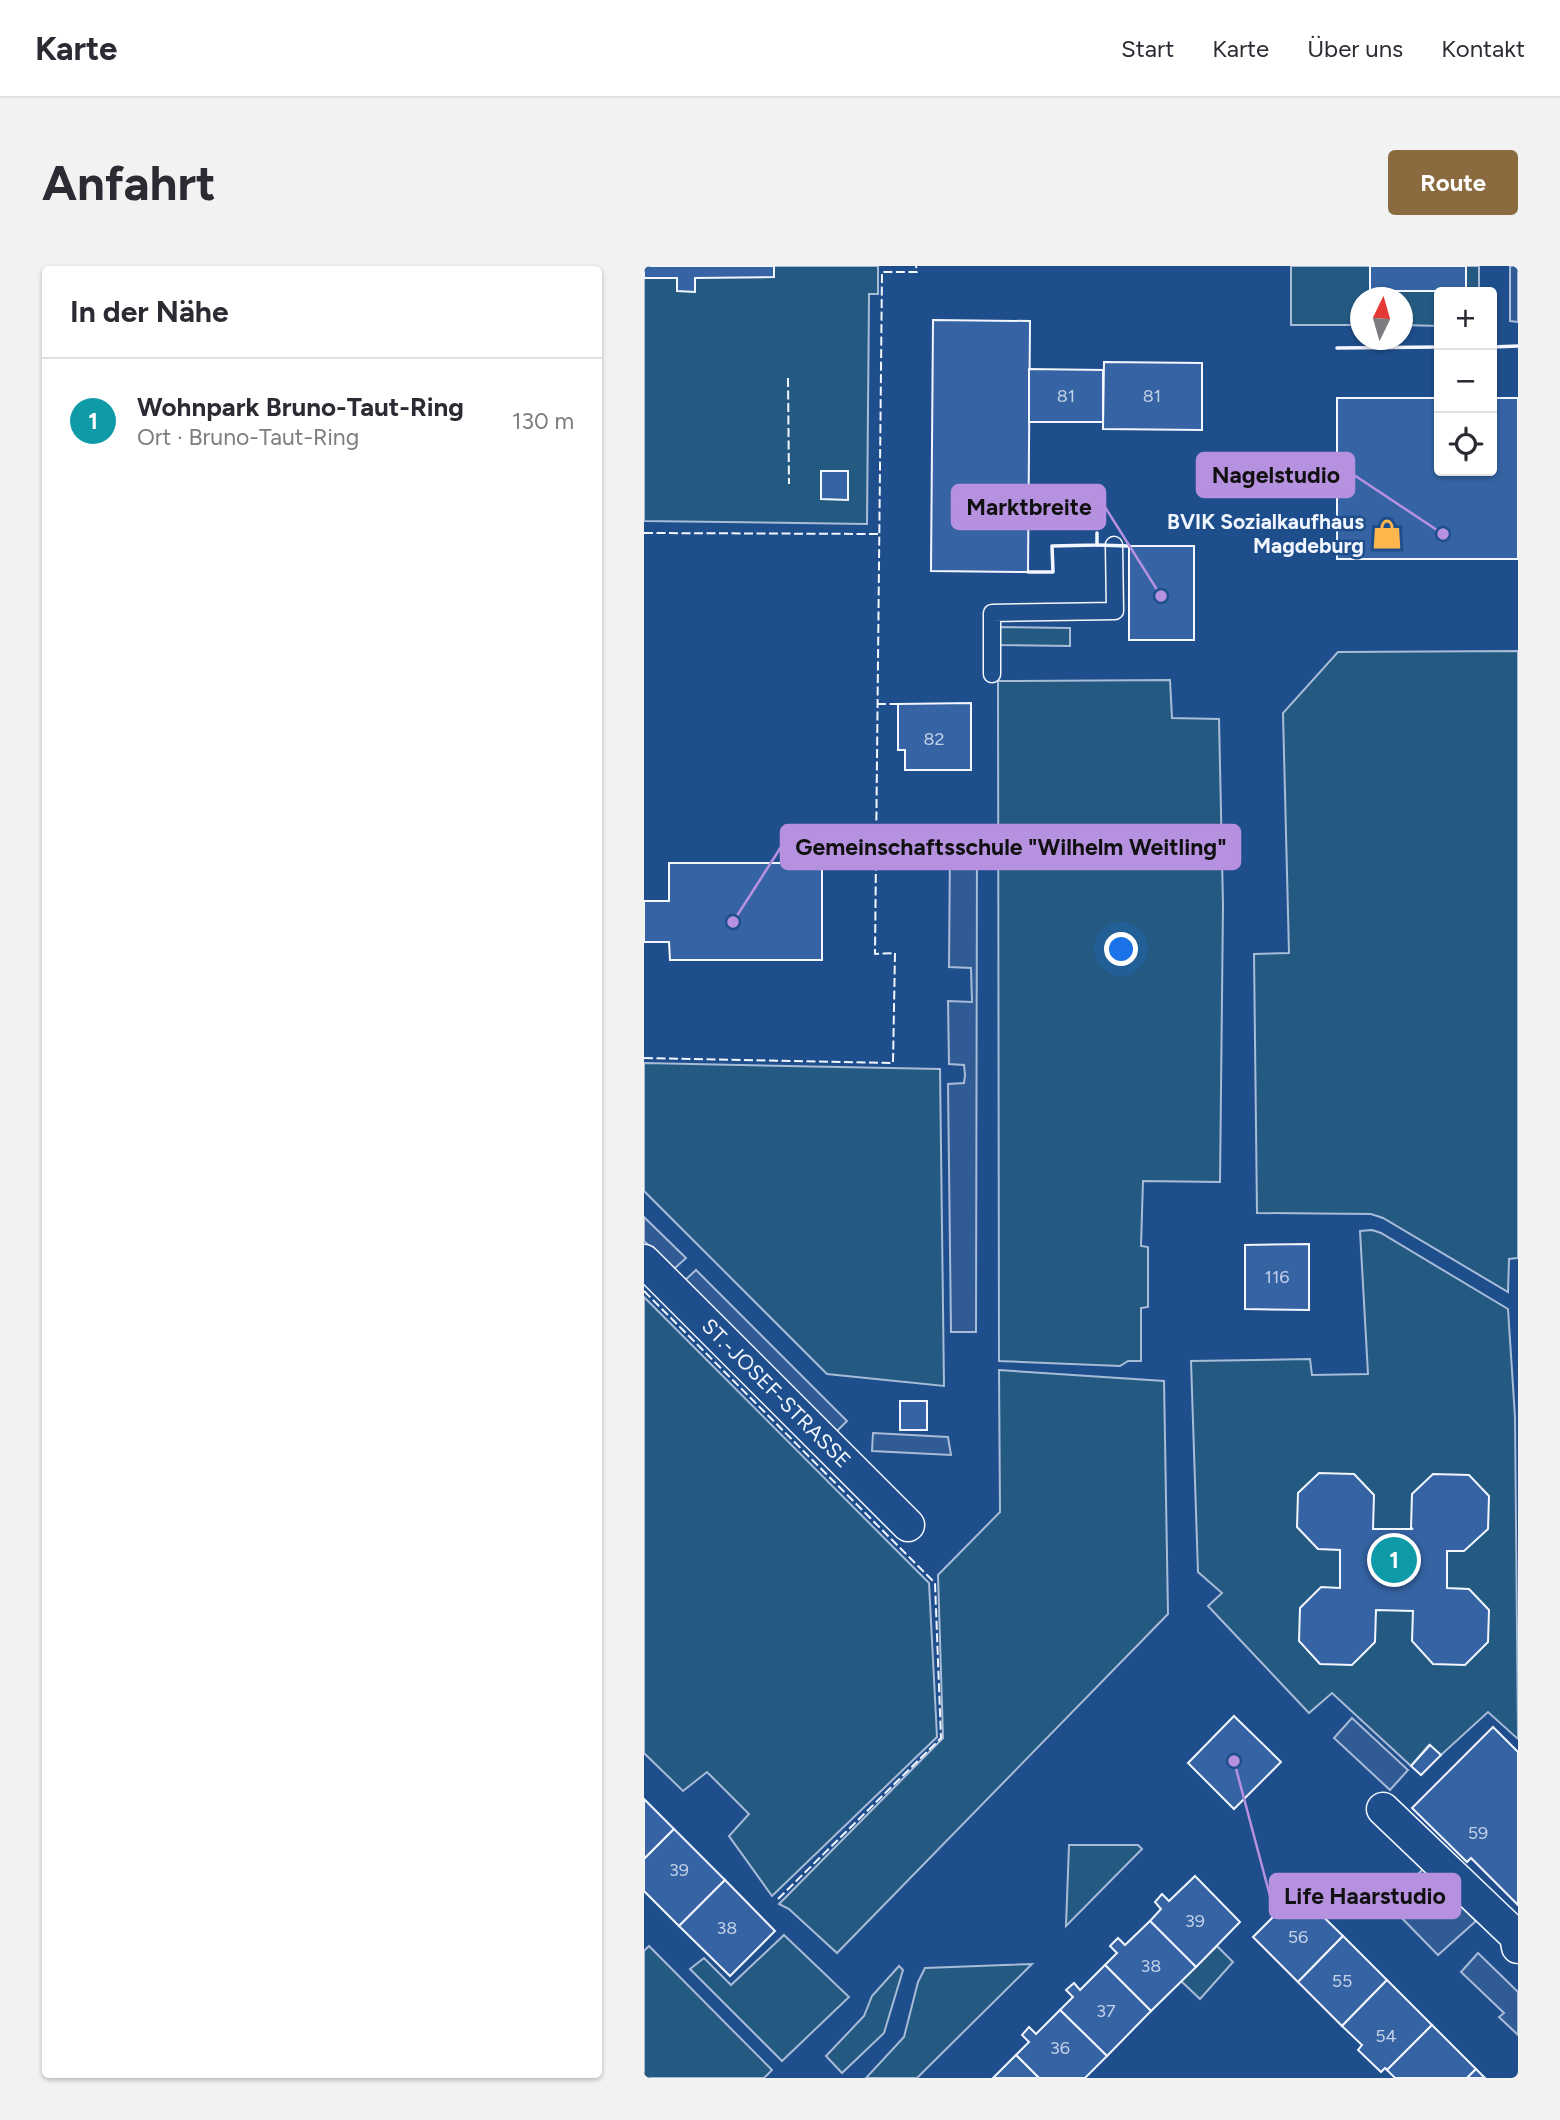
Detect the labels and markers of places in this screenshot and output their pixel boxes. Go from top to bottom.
callout: Nagelstudio [1197,453,1354,497]
callout: Marktbreite [952,485,1105,529]
place label: BVIK Sozialkaufhaus Magdeburg [1167,509,1364,558]
shop icon: BVIK Sozialkaufhaus Magdeburg [1370,517,1404,551]
callout: Gemeinschaftsschule "Wilhelm Weitling" [781,825,1240,869]
pin: 1 [1371,1534,1417,1586]
callout: Life Haarstudio [1270,1874,1460,1918]

